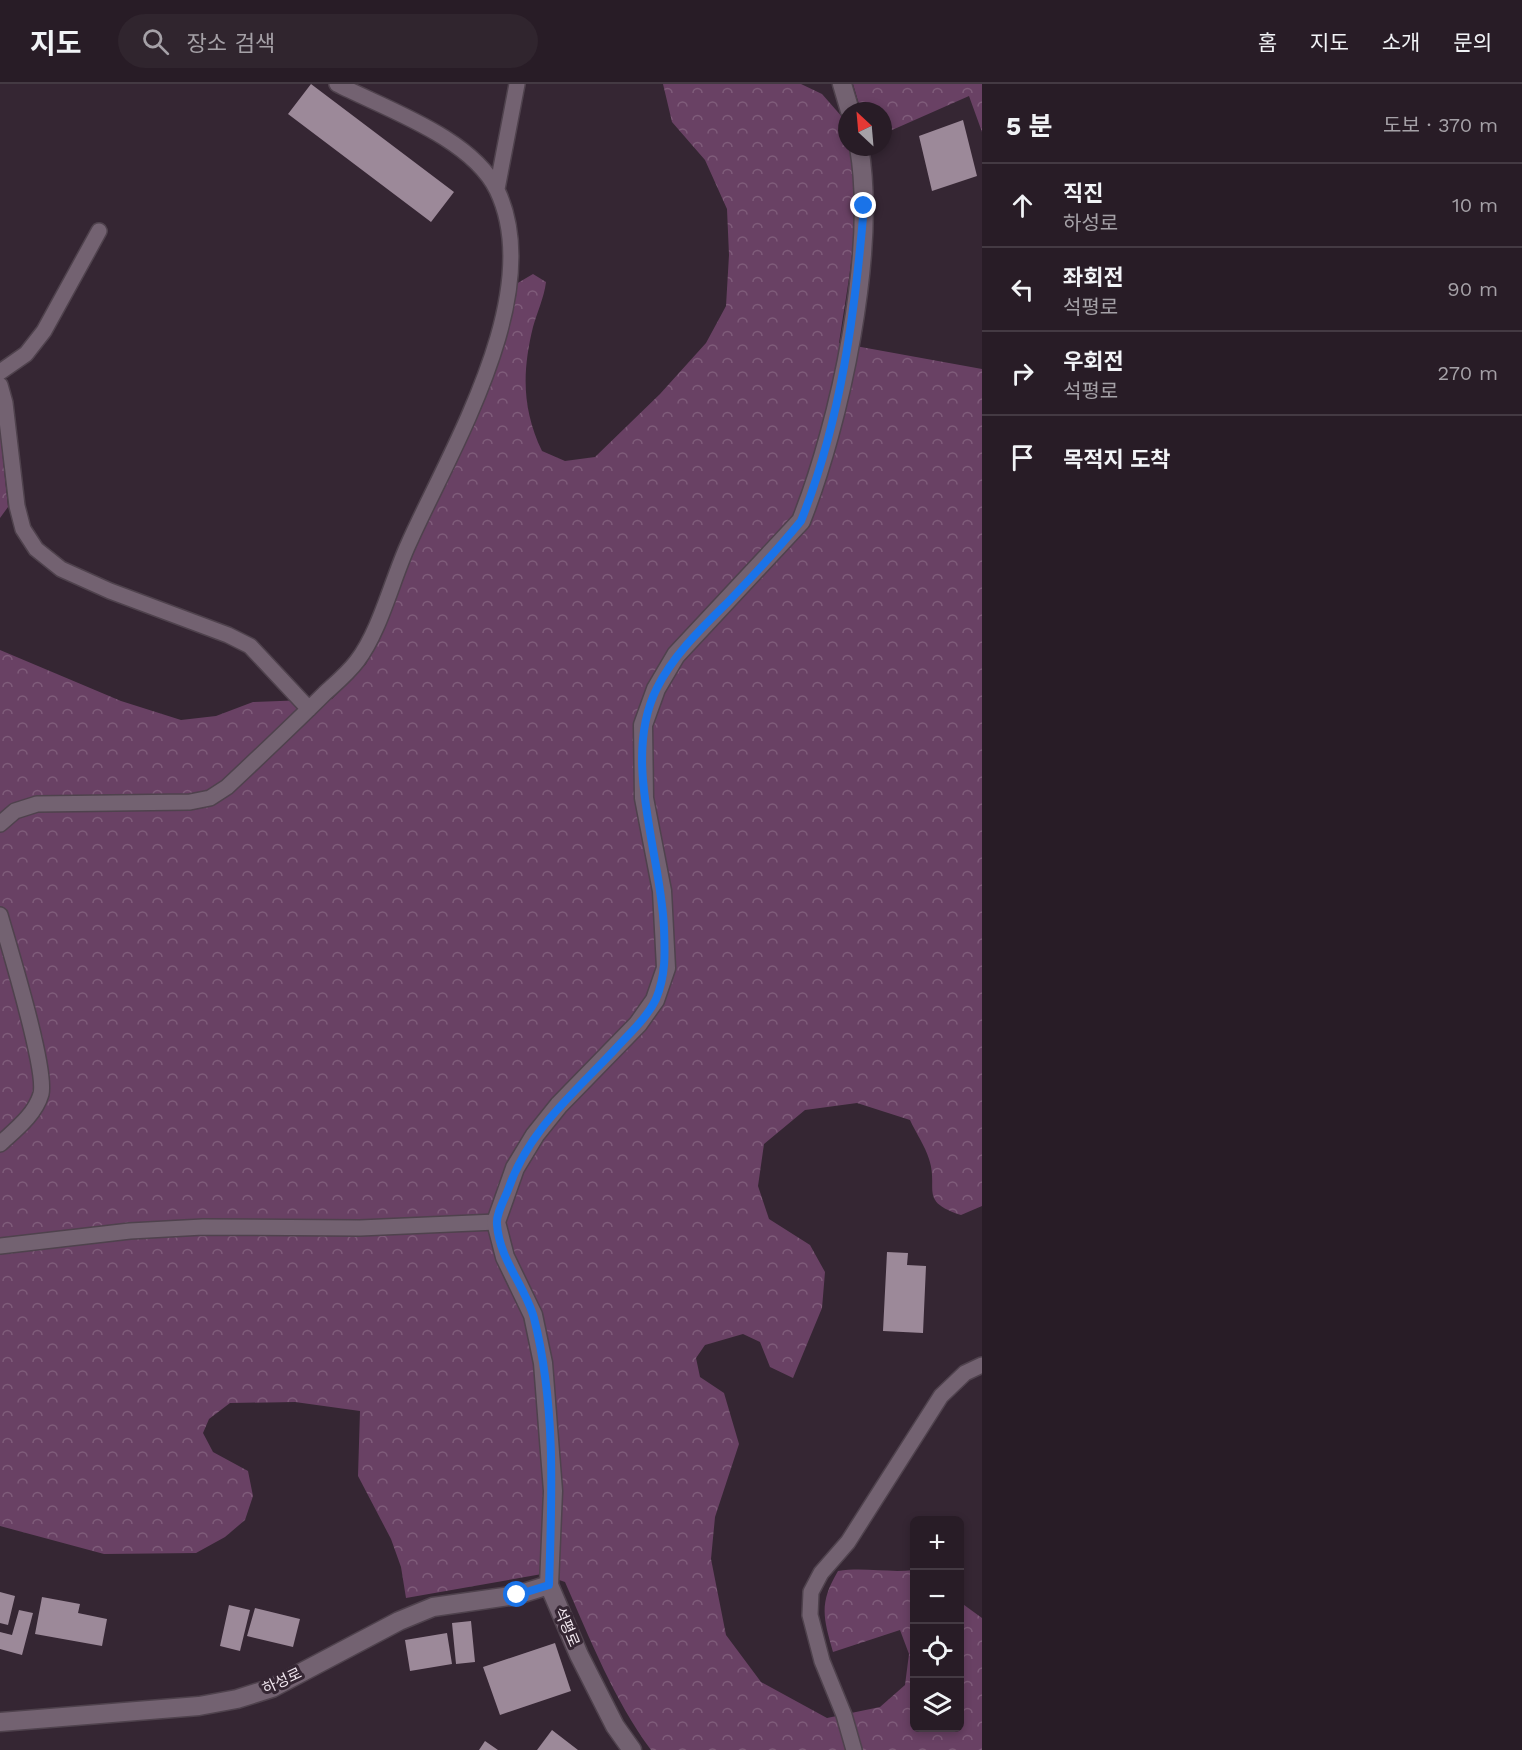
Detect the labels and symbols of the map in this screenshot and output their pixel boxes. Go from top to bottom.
north arrow [838,102,892,156]
route end [850,192,876,218]
route start [503,1581,529,1607]
street label: 석평로 [551,1604,583,1650]
street label: 하성로 [259,1664,305,1698]

